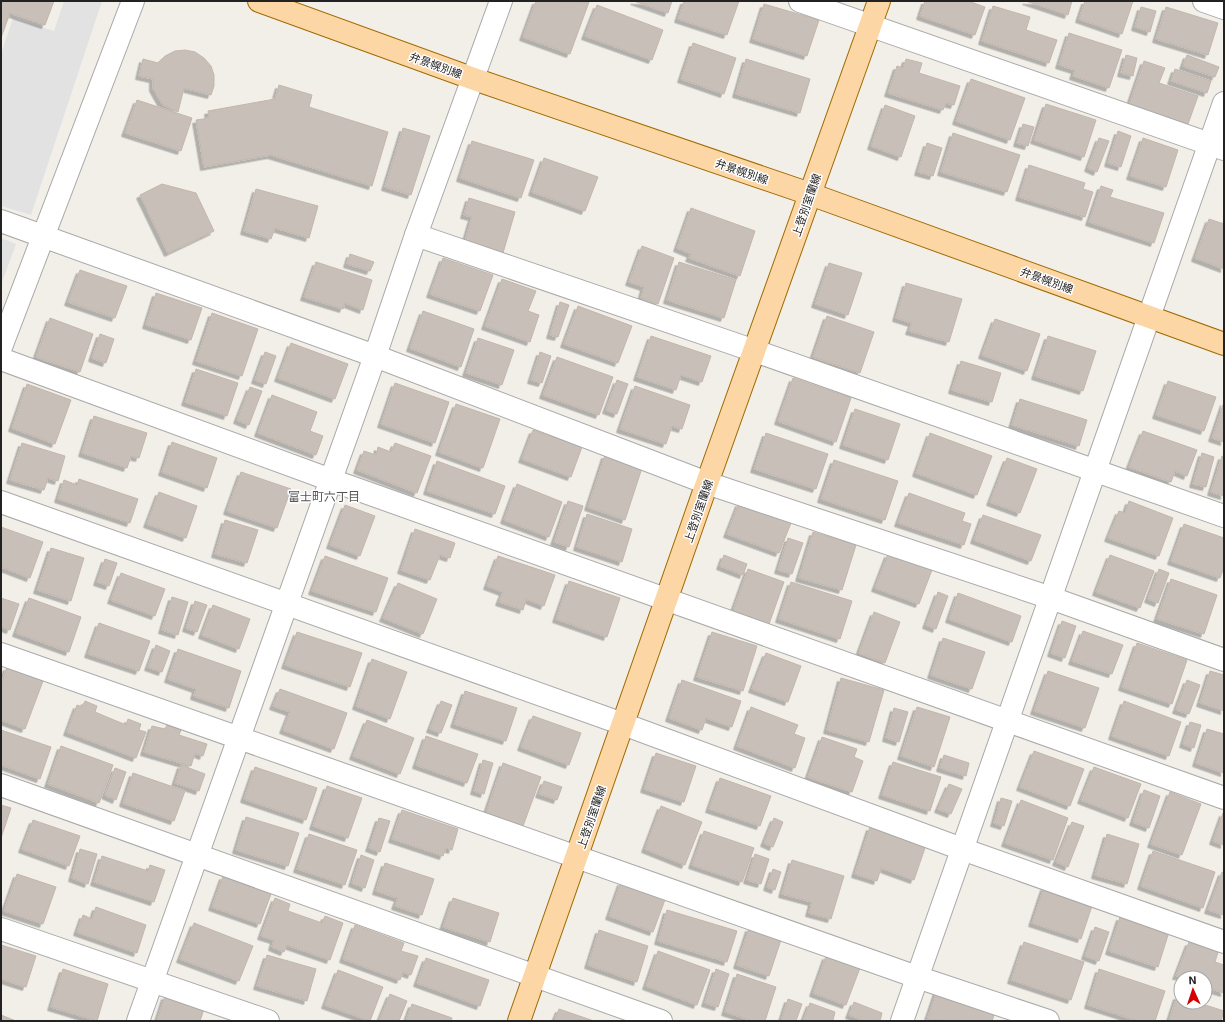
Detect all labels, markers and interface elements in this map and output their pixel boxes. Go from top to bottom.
street label: 弁景幌別線 [408,49,464,81]
street label: 弁景幌別線 [714,156,770,186]
street label: 上登別室蘭線 [789,172,823,238]
street label: 弁景幌別線 [1019,264,1075,296]
street label: 上登別室蘭線 [681,478,715,544]
district label: 富士町六丁目 [288,489,360,503]
street label: 上登別室蘭線 [574,784,608,850]
north arrow [1173,970,1213,1010]
text: N [1188,973,1197,986]

